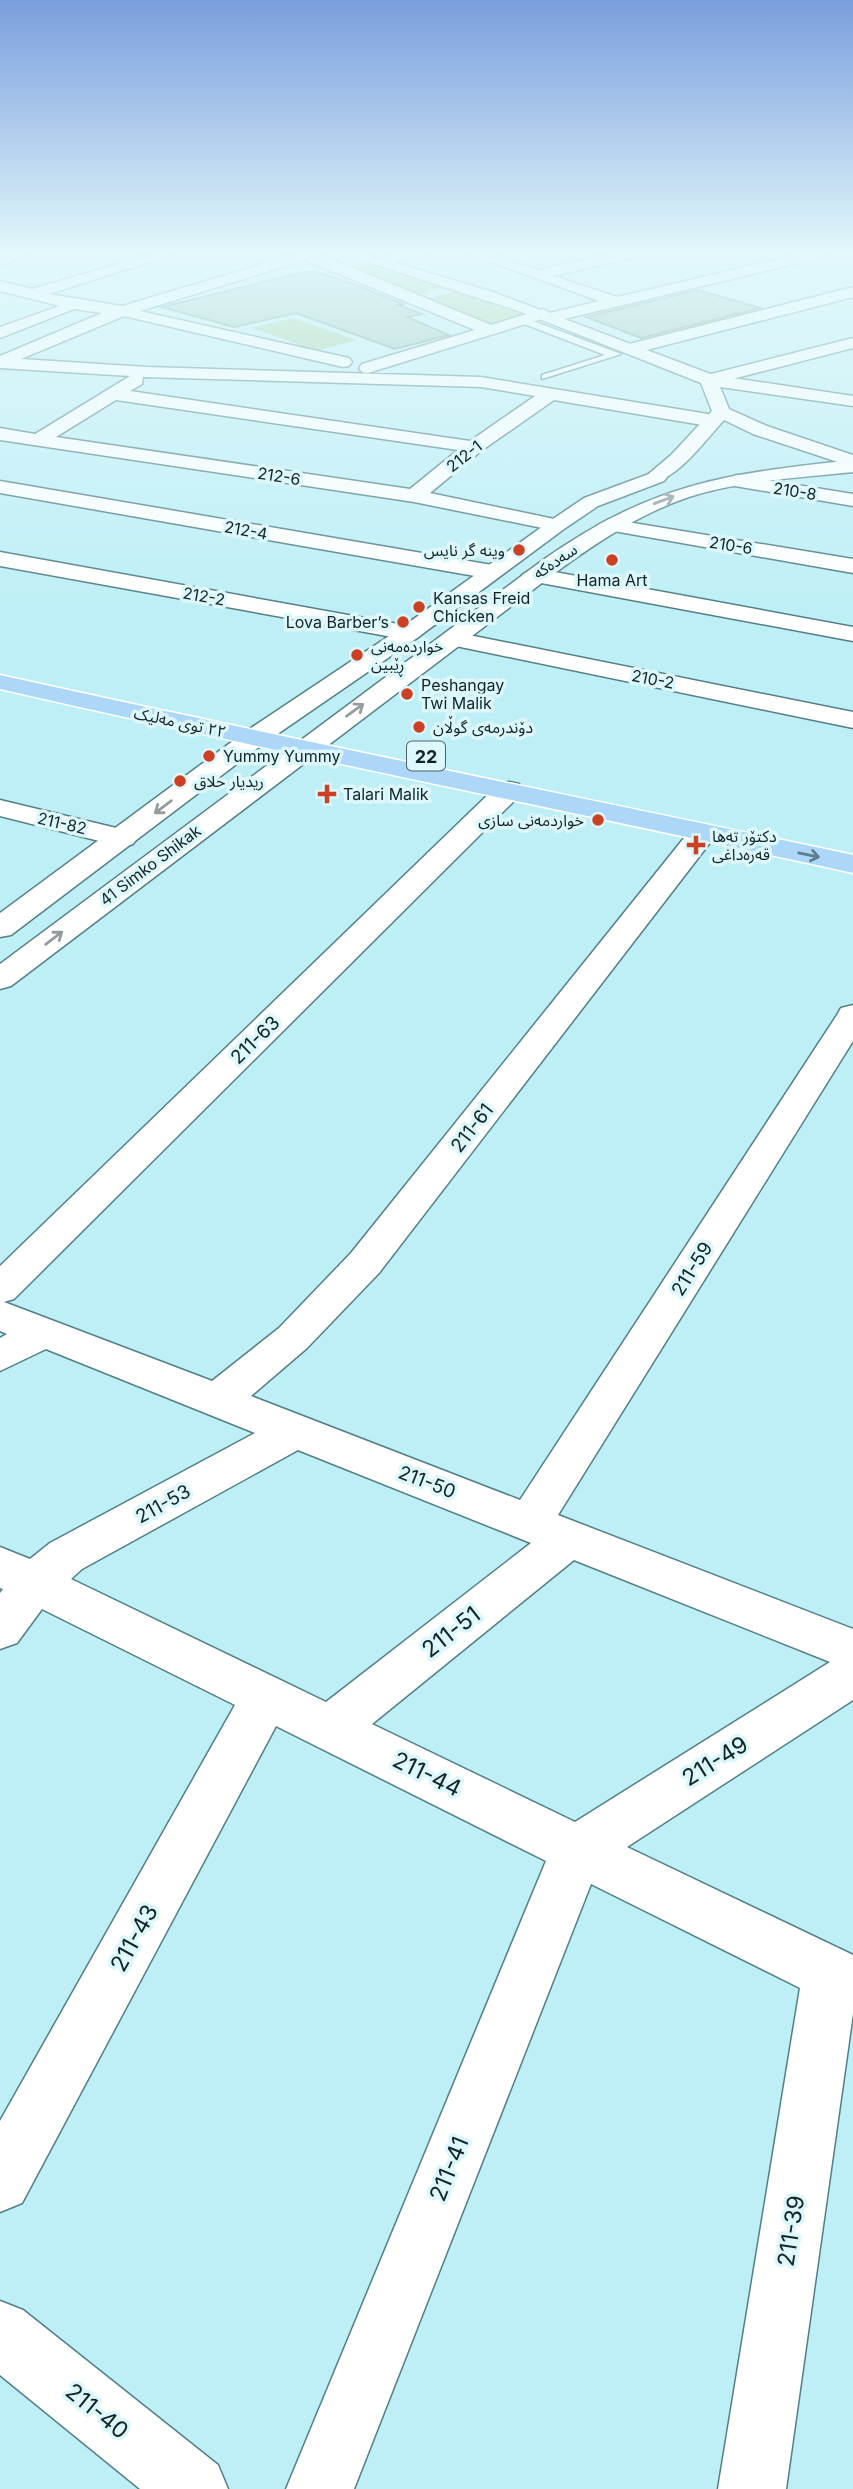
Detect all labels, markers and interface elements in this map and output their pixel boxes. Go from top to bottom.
street label: 212-1 [442,436,486,476]
street label: 212-6 [256,463,302,489]
street label: 210-8 [772,478,818,504]
one-way arrow [652,493,674,505]
street label: 212-4 [223,516,269,544]
street label: 210-6 [708,532,754,558]
street label: سەدەکە [529,539,581,583]
place label: وینه گر نایس [424,540,505,560]
marker: وینه گر نایس [511,542,527,558]
marker: Hama Art [604,552,620,568]
place label: Hama Art [577,570,647,590]
street label: 212-2 [181,582,227,610]
place label: Kansas Freid Chicken [433,588,530,626]
marker: Kansas Freid Chicken [411,599,427,615]
place label: Lova Barber’s [286,612,389,632]
marker: Lova Barber’s [395,614,411,630]
place label: خواردە‌مە‌نی ڕێبین [371,636,444,678]
marker: خواردە‌مە‌نی ڕێبین [349,647,365,663]
street label: 210-2 [630,665,676,693]
place label: Peshangay Twi Malik [421,675,504,713]
marker: Peshangay Twi Malik [399,686,415,702]
street label: ٢٢ توی مەلیک [132,702,228,742]
one-way arrow [345,703,364,717]
place label: دۆندرمەی گوڵان [433,715,533,737]
marker: دۆندرمەی گوڵان [411,719,427,735]
road number: 22 [407,742,445,770]
place label: Yummy Yummy [223,746,340,766]
marker: Yummy Yummy [201,748,217,764]
place label: ریدیار حلاق [194,771,264,791]
marker: ریدیار حلاق [172,773,188,789]
marker: Talari Malik [317,784,337,804]
place label: Talari Malik [343,784,429,804]
one-way arrow [155,800,173,815]
street label: 211-82 [35,808,89,838]
place label: خواردمەنی سازی [478,810,584,830]
marker: خواردمەنی سازی [590,812,606,828]
street label: 41 Simko Shikak [95,820,205,910]
place label: دکتۆر تەها قەرەداغی [712,826,777,864]
marker: دکتۆر تەها قەرەداغی [686,835,706,855]
one-way arrow [797,849,820,863]
one-way arrow [45,931,64,946]
street label: 211-63 [226,1011,284,1069]
street label: 211-61 [446,1099,498,1157]
street label: 211-59 [667,1238,717,1300]
street label: 211-50 [395,1461,459,1503]
street label: 211-53 [132,1480,194,1528]
street label: 211-51 [416,1600,486,1664]
street label: 211-49 [677,1730,753,1792]
street label: 211-44 [388,1745,466,1803]
street label: 211-43 [104,1900,164,1976]
street label: 211-41 [423,2133,475,2205]
street label: 211-39 [772,2193,810,2269]
street label: 211-40 [60,2377,134,2445]

